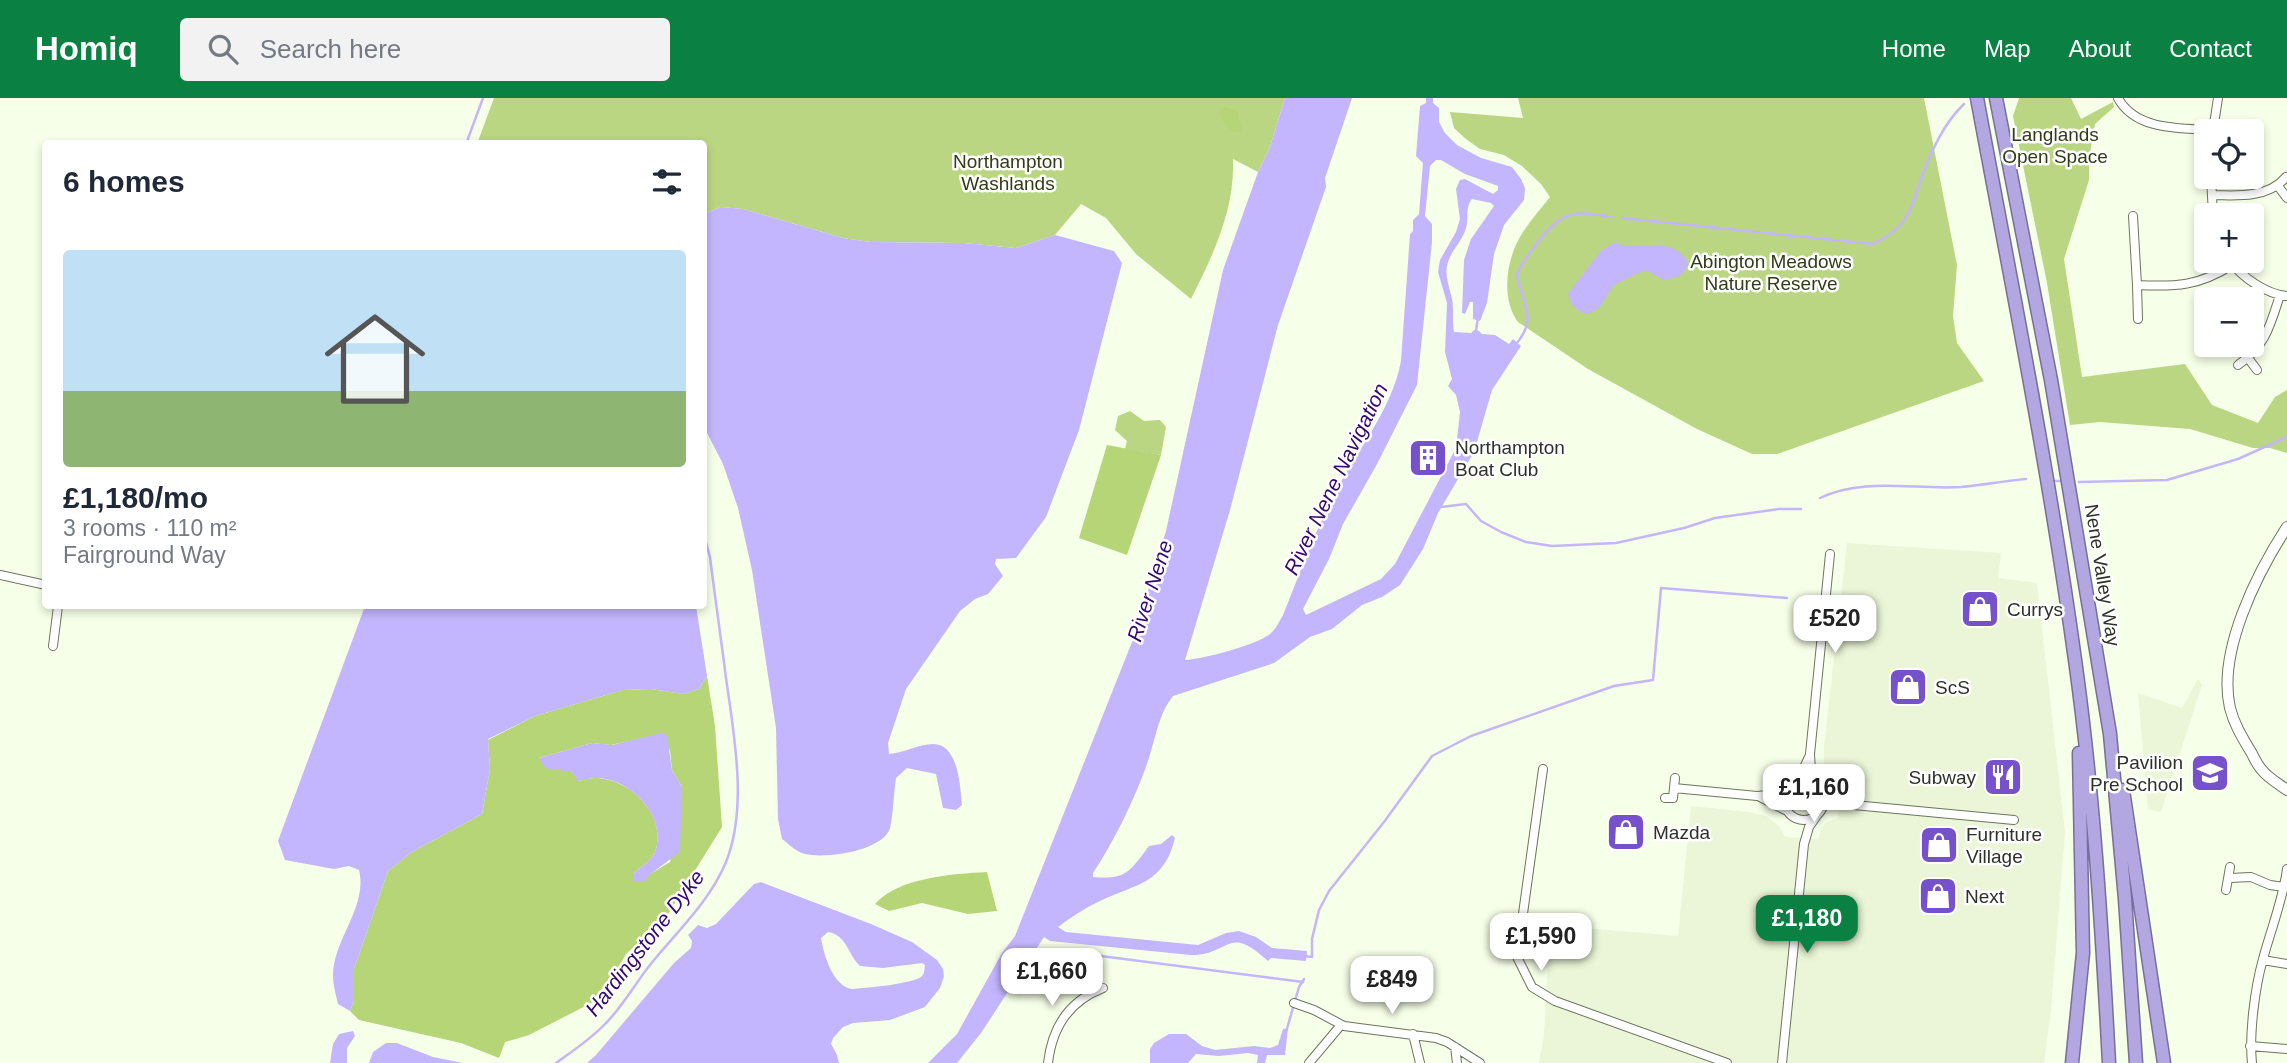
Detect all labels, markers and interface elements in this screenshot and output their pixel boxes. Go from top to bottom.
search box [180,18,670,81]
text: Homiq [35,30,138,67]
icon: search [204,30,242,68]
text: Search here [260,34,401,64]
text: Home [1882,35,1946,62]
text: Map [1984,35,2031,62]
text: About [2069,35,2131,62]
text: Contact [2169,35,2252,62]
map controls [2194,119,2264,357]
button: locate [2194,119,2264,189]
park label: Langlands Open Space [2002,124,2108,167]
park label: Northampton Washlands [953,151,1063,194]
icon: filters [648,163,686,201]
text: 6 homes [63,165,185,198]
button: + [2194,203,2264,273]
park label: Abington Meadows Nature Reserve [1690,251,1852,294]
button: − [2194,287,2264,357]
icon: home [312,296,438,422]
water label: River Nene Navigation [1279,379,1392,578]
building icon: Northampton Boat Club [1407,437,1449,479]
place label: Northampton Boat Club [1455,437,1565,480]
text: £1,180/mo [63,481,208,514]
street label: Nene Valley Way [2081,503,2124,648]
text: 3 rooms · 110 m² [63,515,236,541]
water label: River Nene [1122,537,1177,644]
text: Fairground Way [63,542,226,568]
shop icon: Currys [1959,588,2001,630]
pin: £520 [1794,596,1876,655]
place label: Currys [2007,599,2063,620]
text: £520 [1809,605,1861,631]
shop icon: ScS [1887,666,1929,708]
place label: ScS [1935,677,1970,698]
place label: Pavilion Pre School [2090,752,2183,795]
school or university icon: Pavilion Pre School [2189,752,2231,794]
restaurant icon: Subway [1982,756,2024,798]
pin: £1,160 [1757,764,1871,824]
place label: Subway [1908,767,1976,788]
text: £1,160 [1779,774,1849,800]
shop icon: Mazda [1605,811,1647,853]
place label: Mazda [1653,822,1710,843]
shop icon: Furniture Village [1918,824,1960,866]
place label: Furniture Village [1966,824,2042,867]
water label: Hardingstone Dyke [581,865,709,1020]
shop icon: Next [1917,875,1959,917]
place label: Next [1965,886,2005,907]
pin: £1,180 [1750,896,1864,955]
text: £1,180 [1772,905,1842,931]
pin: £1,590 [1484,914,1598,973]
text: £1,590 [1506,923,1576,949]
pin: £1,660 [995,948,1109,1008]
pin: £849 [1351,956,1433,1016]
text: £1,660 [1017,958,1087,984]
text: £849 [1366,966,1418,992]

